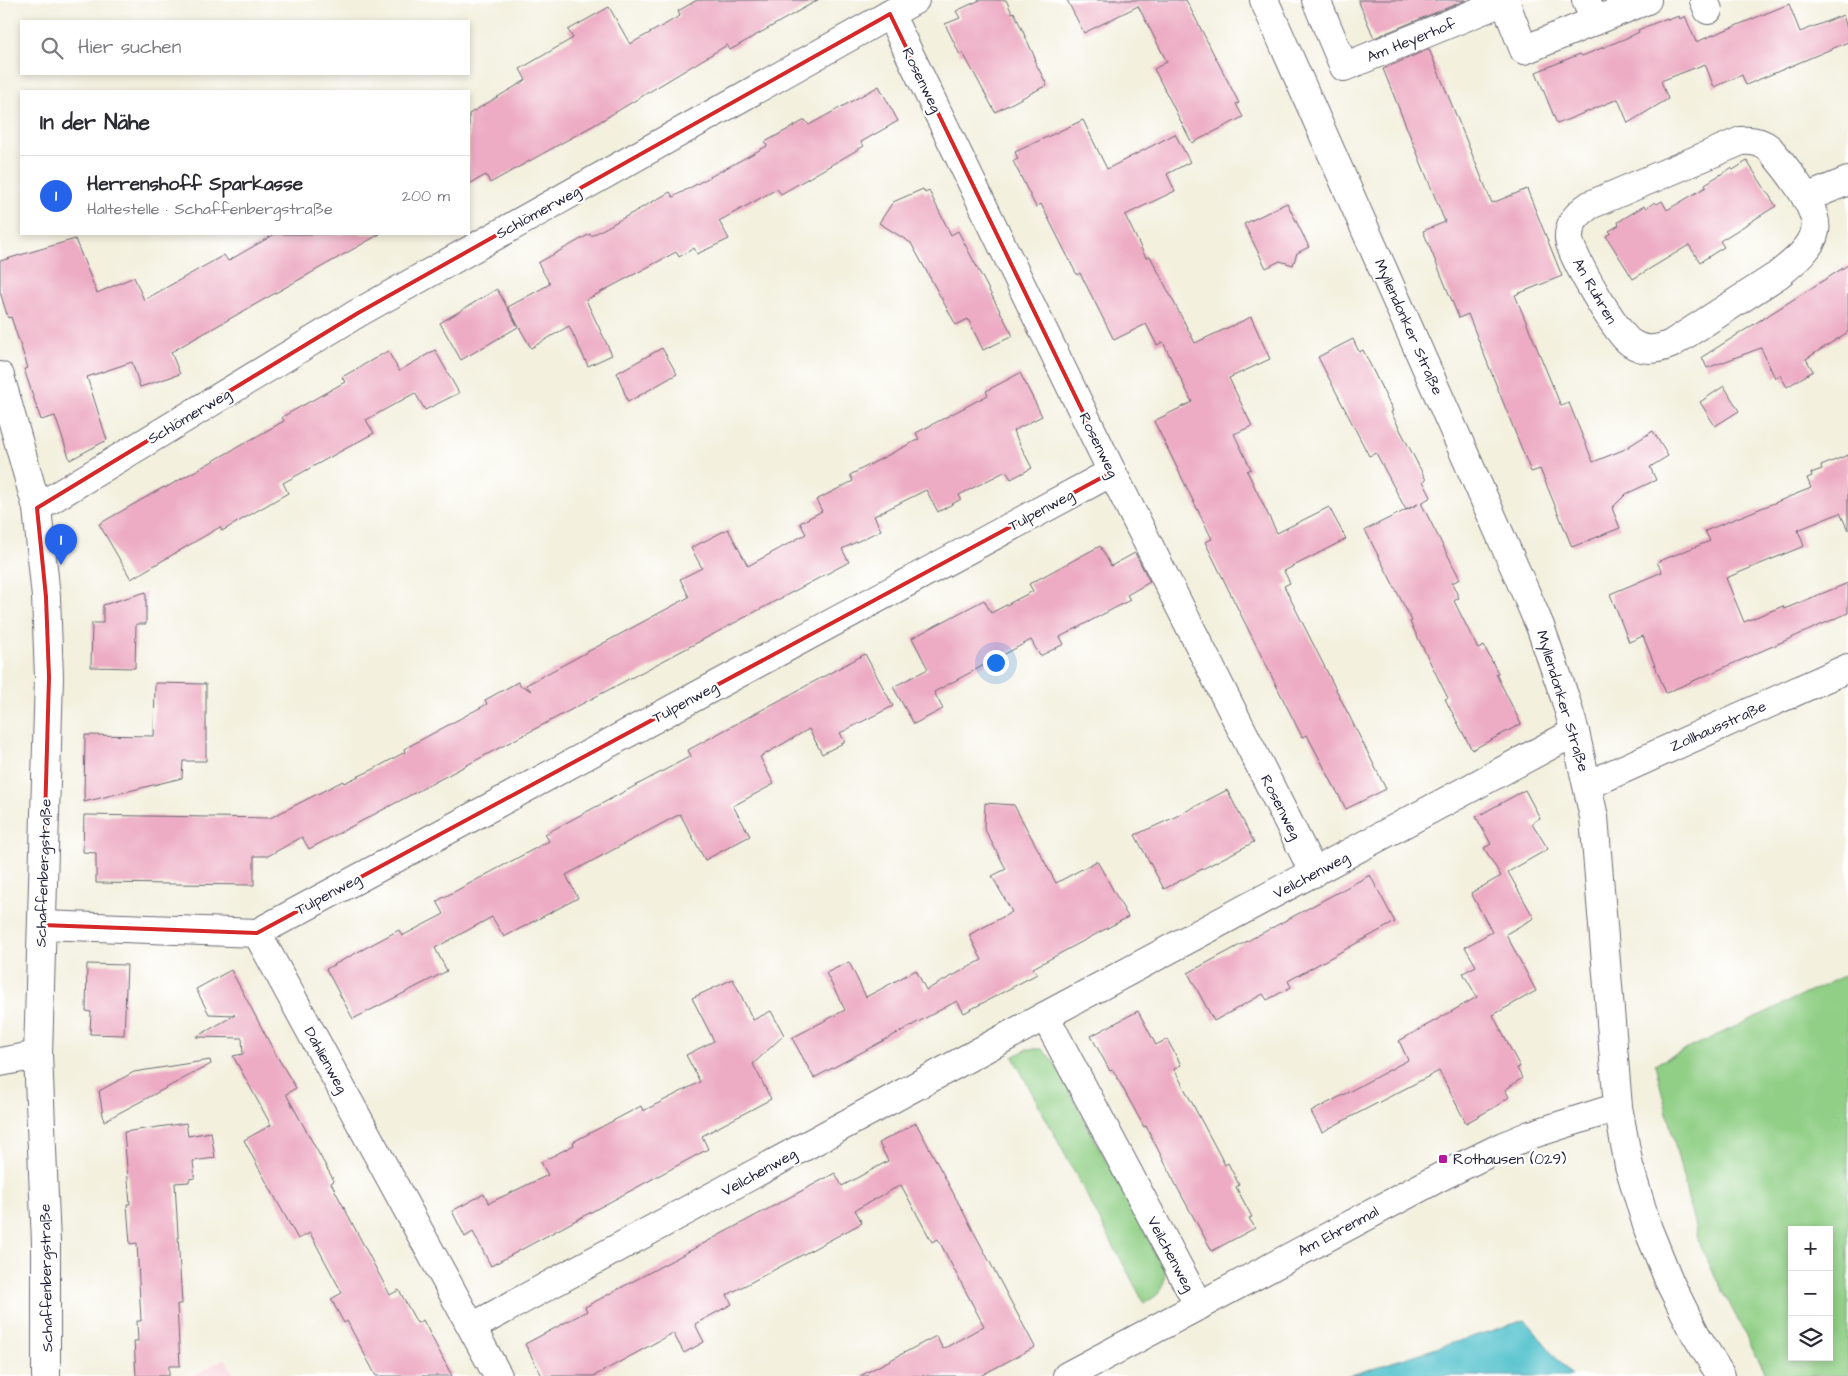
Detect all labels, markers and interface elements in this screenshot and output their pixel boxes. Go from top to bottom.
street label: Am Heyerhof [1364,13,1459,69]
search box [20,20,470,75]
icon: search [38,34,66,62]
text: Hier suchen [78,34,181,61]
street label: Rosenweg [896,44,947,117]
text: In der Nähe [40,108,150,137]
text: Herrenshoff Sparkasse [87,171,303,198]
street label: Schlömerweg [492,180,585,245]
text: 1 [55,185,57,207]
text: 200 m [402,185,450,207]
text: Haltestelle · Schaffenbergstraße [87,198,333,220]
street label: An Ruhren [1567,254,1622,328]
street label: Myllendonker Straße [1368,256,1448,399]
street label: Schlömerweg [144,383,235,450]
street label: Rosenweg [1073,409,1124,482]
street label: Tulpenweg [1005,484,1078,537]
pin: 1 [45,524,77,565]
street label: Myllendonker Straße [1530,628,1594,775]
your location [983,650,1009,676]
street label: Tulpenweg [649,676,722,729]
street label: Zollhausstraße [1667,696,1770,757]
street label: Rosenweg [1254,771,1306,844]
street label: Schaffenbergstraße [30,798,58,948]
street label: Veilchenweg [1270,847,1353,905]
street label: Tulpenweg [292,868,365,921]
street label: Dahlienweg [298,1023,353,1098]
street label: Veilchenweg [718,1143,801,1203]
place label: Rothausen (029) [1453,1149,1566,1170]
marker: Rothausen (029) [1437,1153,1449,1165]
street label: Am Ehrenmal [1294,1201,1383,1262]
street label: Schaffenbergstraße [35,1204,59,1352]
street label: Veilchenweg [1141,1213,1199,1296]
map controls [1788,1226,1833,1361]
button: + [1788,1226,1833,1271]
button: − [1788,1271,1833,1316]
button: layers [1788,1316,1833,1361]

